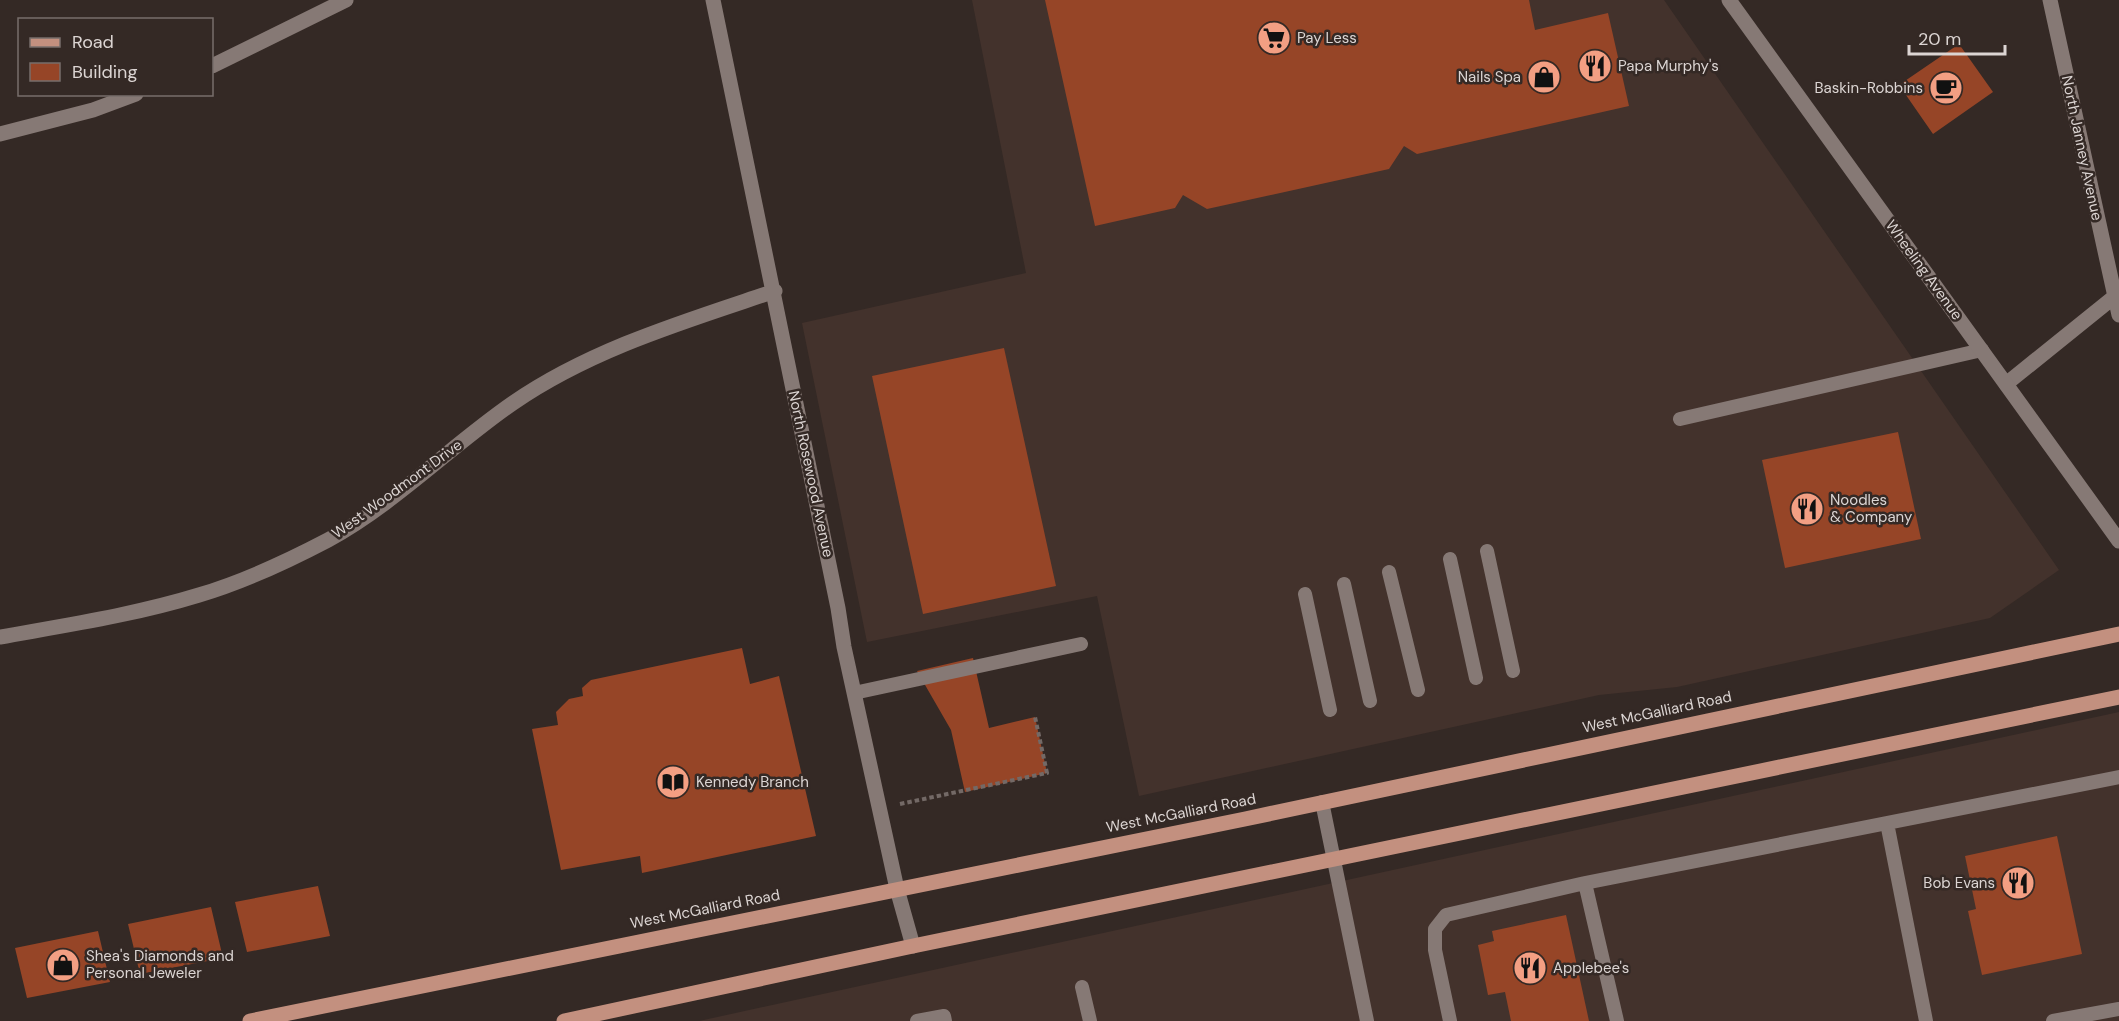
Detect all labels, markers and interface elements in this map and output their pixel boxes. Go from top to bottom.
legend [18,18,213,96]
scale bar [1909,18,2005,56]
supermarket icon: Pay Less [1256,20,1292,56]
text: 20 m [1918,27,1961,51]
place label: Pay Less [1297,28,1357,48]
text: Road [72,30,114,54]
restaurant icon: Papa Murphy's [1577,48,1613,84]
place label: Papa Murphy's [1618,56,1719,76]
shop icon: Nails Spa [1526,59,1562,95]
text: Building [72,60,137,84]
place label: Nails Spa [1458,67,1521,87]
cafe icon: Baskin-Robbins [1928,70,1964,106]
street label: North Janney Avenue [2057,74,2107,222]
place label: Baskin-Robbins [1815,78,1923,98]
street label: Wheeling Avenue [1881,216,1967,324]
street label: North Rosewood Avenue [784,389,838,559]
street label: West Woodmont Drive [328,435,466,543]
place label: Noodles & Company [1830,490,1913,527]
restaurant icon: Noodles & Company [1789,491,1825,527]
street label: West McGalliard Road [1581,686,1733,738]
library icon: Kennedy Branch [655,764,691,800]
place label: Kennedy Branch [696,772,809,792]
street label: West McGalliard Road [1104,789,1258,837]
restaurant icon: Bob Evans [2000,865,2036,901]
place label: Bob Evans [1923,873,1995,893]
street label: West McGalliard Road [628,885,782,933]
place label: Shea's Diamonds and Personal Jeweler [86,946,234,983]
shop icon: Shea's Diamonds and Personal Jeweler [45,947,81,983]
restaurant icon: Applebee's [1512,950,1548,986]
place label: Applebee's [1553,958,1629,978]

